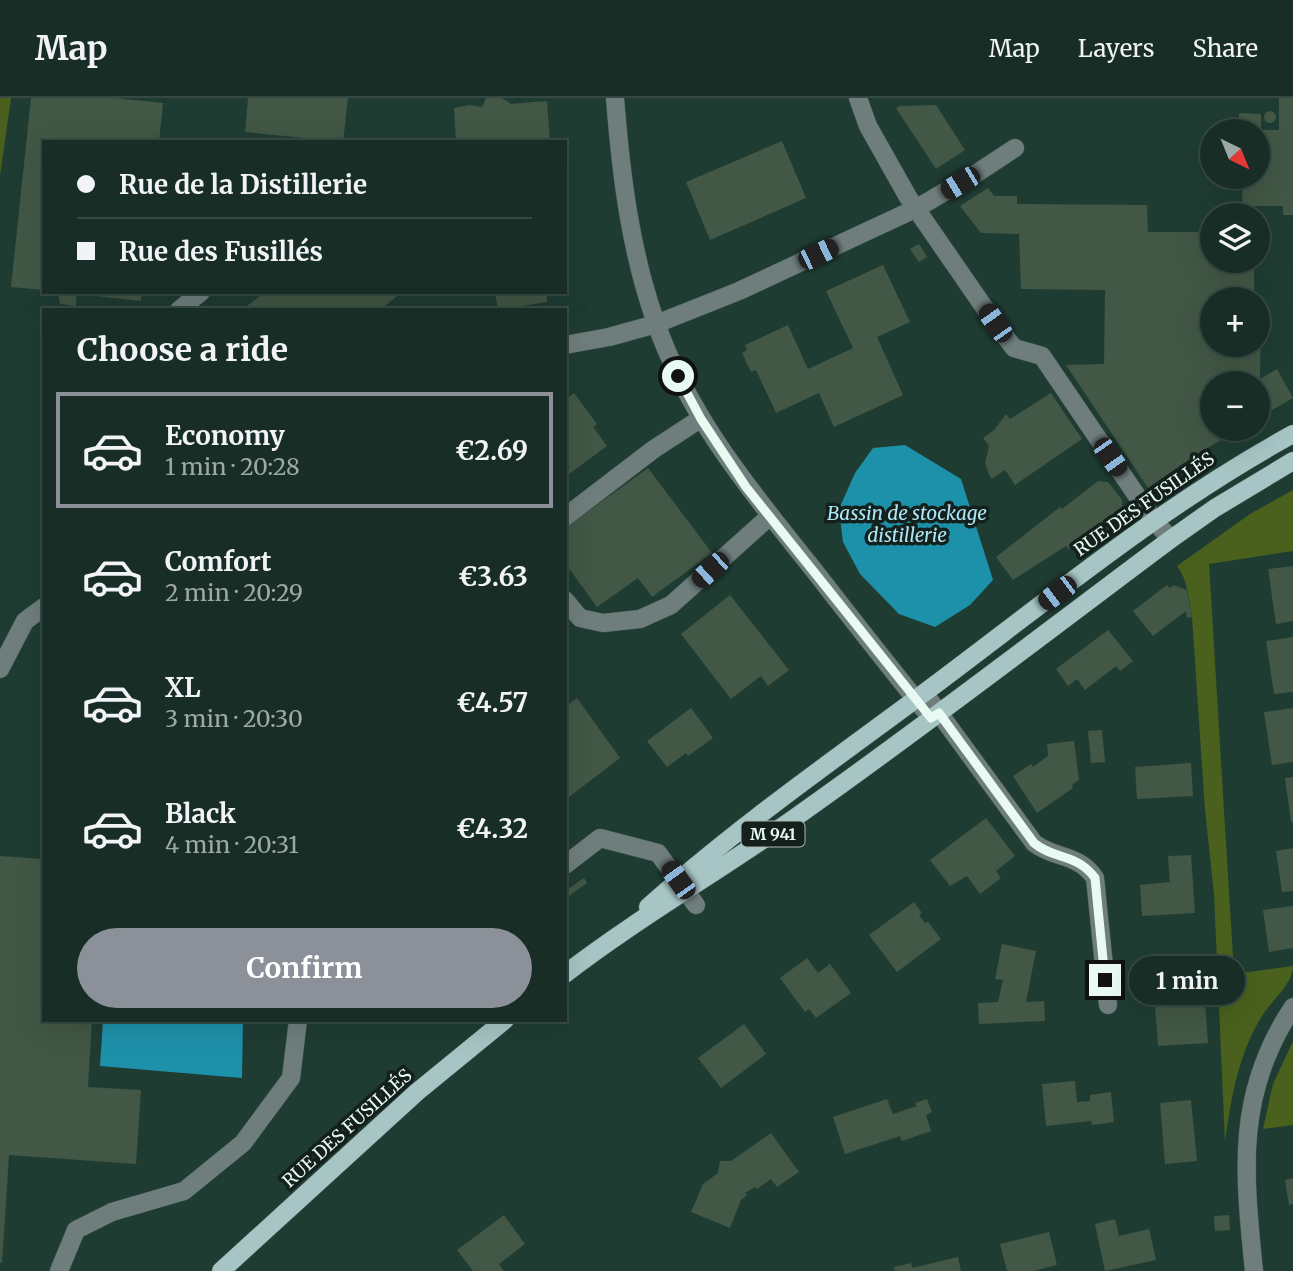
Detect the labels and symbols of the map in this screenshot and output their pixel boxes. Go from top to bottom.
north arrow [1200,119,1270,189]
car [937,163,984,203]
car [795,235,842,273]
car [975,300,1016,346]
route start [662,360,694,392]
car [1090,434,1131,480]
street label: RUE DES FUSILLÉS [1069,447,1219,561]
water label: Bassin de stockage distillerie [827,501,987,547]
car [688,548,733,592]
car [1034,572,1081,614]
road number: M 941 [742,821,804,846]
car [658,857,699,903]
callout: 1 min [1130,956,1245,1004]
route end [1089,964,1121,996]
street label: RUE DES FUSILLÉS [278,1064,417,1192]

